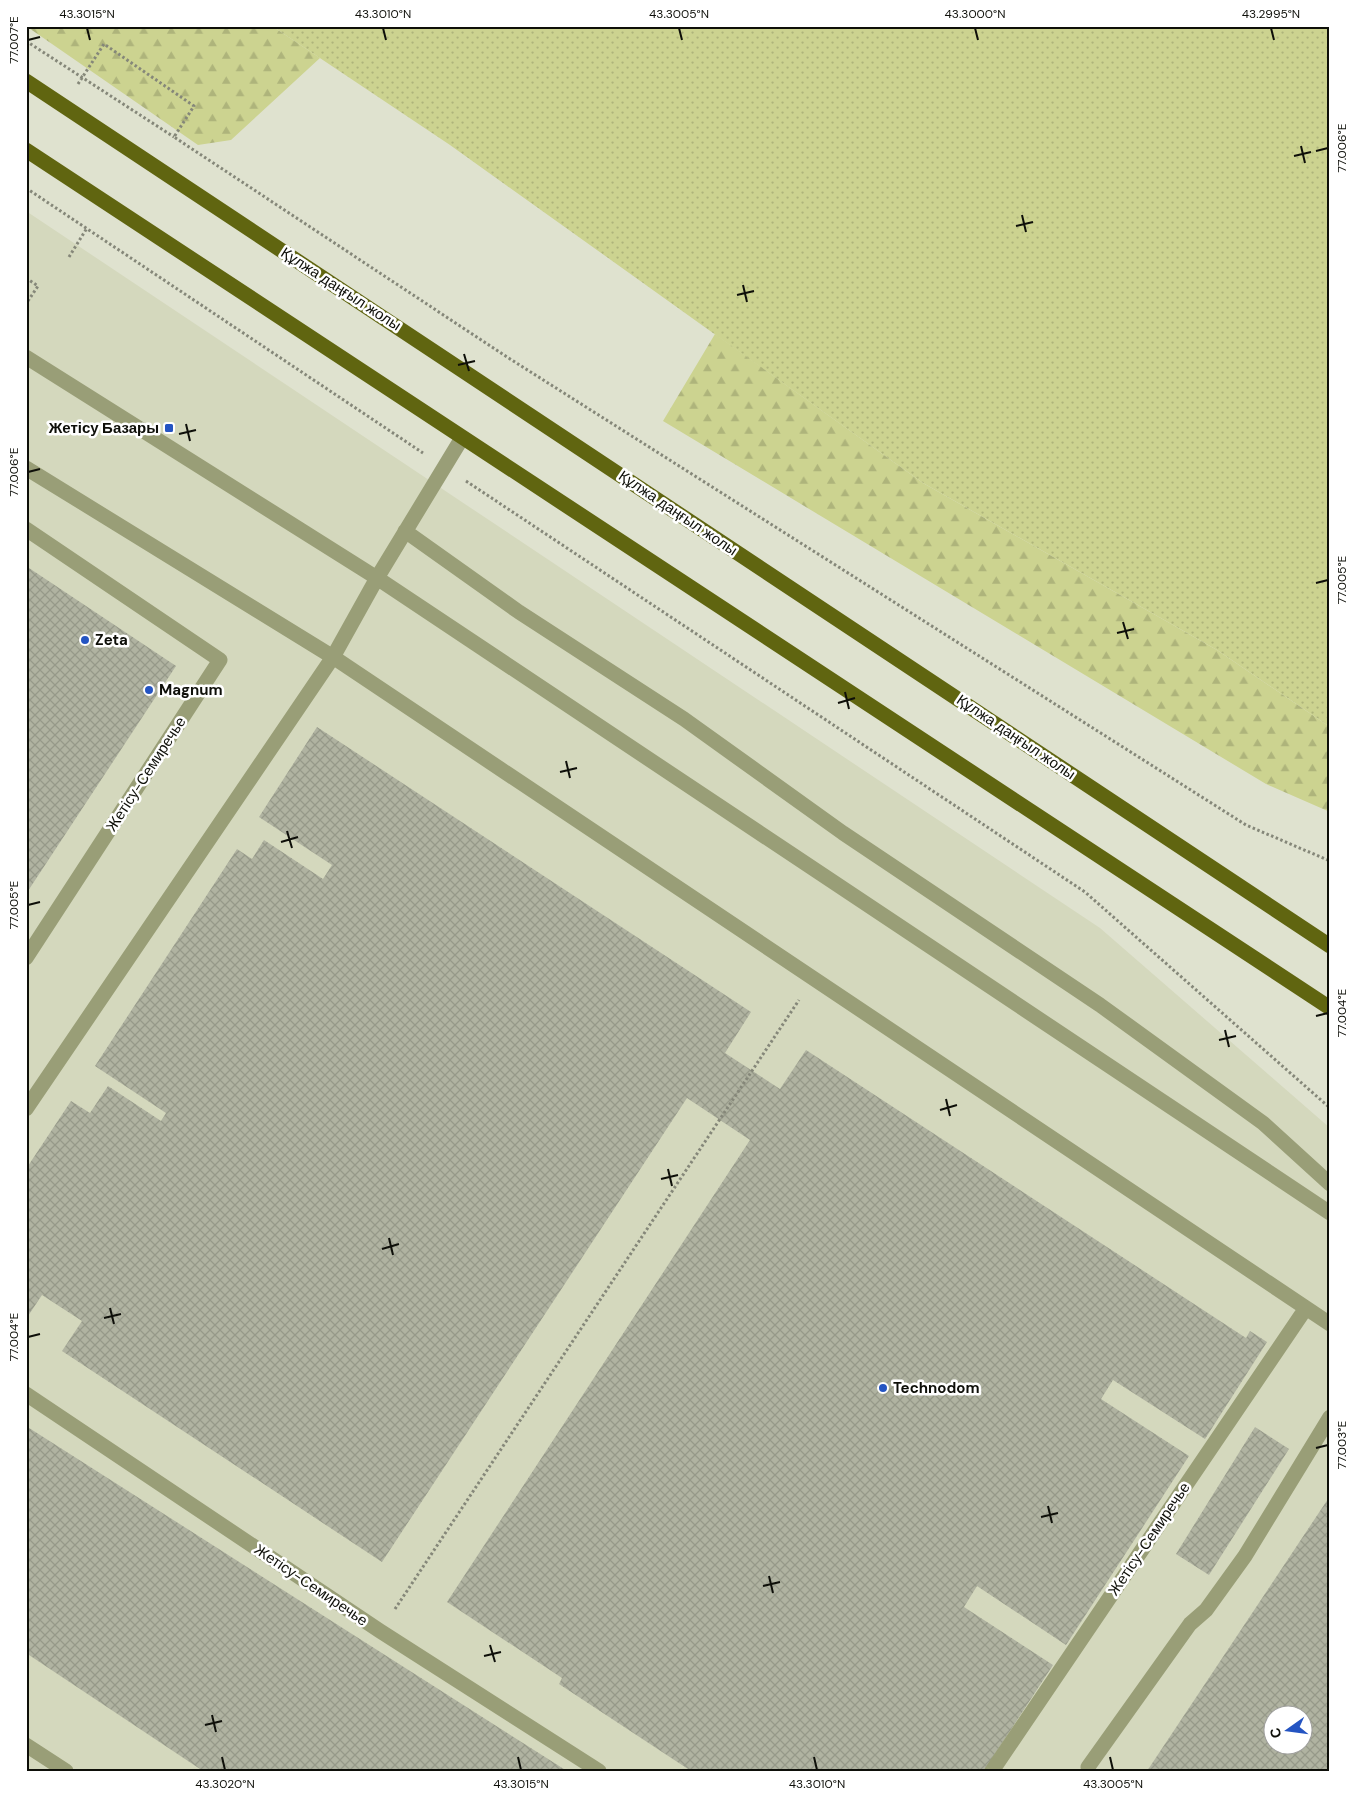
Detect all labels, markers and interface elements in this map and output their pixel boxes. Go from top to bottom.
text: 43.3015°N [59,6,115,22]
text: 43.3010°N [355,6,411,22]
text: 43.3005°N [649,6,709,22]
text: 43.3000°N [945,6,1005,22]
text: 43.2995°N [1242,6,1300,22]
text: 77.007°E [6,16,22,64]
text: 77.006°E [1334,123,1350,172]
street label: Құлжа даңғыл жолы [277,243,405,335]
place label: Жетісу Базары [48,418,159,438]
marker: Жетісу Базары [163,422,175,434]
text: 77.006°E [6,447,22,496]
street label: Құлжа даңғыл жолы [615,466,741,560]
text: 77.005°E [1334,555,1350,604]
place label: Zeta [95,630,128,650]
marker: Zeta [79,634,91,646]
place label: Magnum [159,680,223,700]
marker: Magnum [143,684,155,696]
street label: Құлжа даңғыл жолы [953,690,1079,784]
street label: Жетісу-Семиречье [101,713,191,835]
text: 77.005°E [6,880,22,929]
text: 77.004°E [1334,988,1350,1037]
text: 77.004°E [6,1312,22,1361]
place label: Technodom [893,1378,980,1398]
marker: Technodom [877,1382,889,1394]
text: 77.003°E [1334,1421,1350,1469]
street label: Жетісу-Семиречье [1104,1478,1194,1600]
street label: Жетісу-Семиречье [250,1540,372,1630]
north arrow [1264,1704,1314,1754]
text: С [1265,1726,1285,1740]
text: 43.3020°N [195,1776,255,1792]
text: 43.3015°N [493,1776,549,1792]
text: 43.3010°N [789,1776,845,1792]
text: 43.3005°N [1083,1776,1143,1792]

